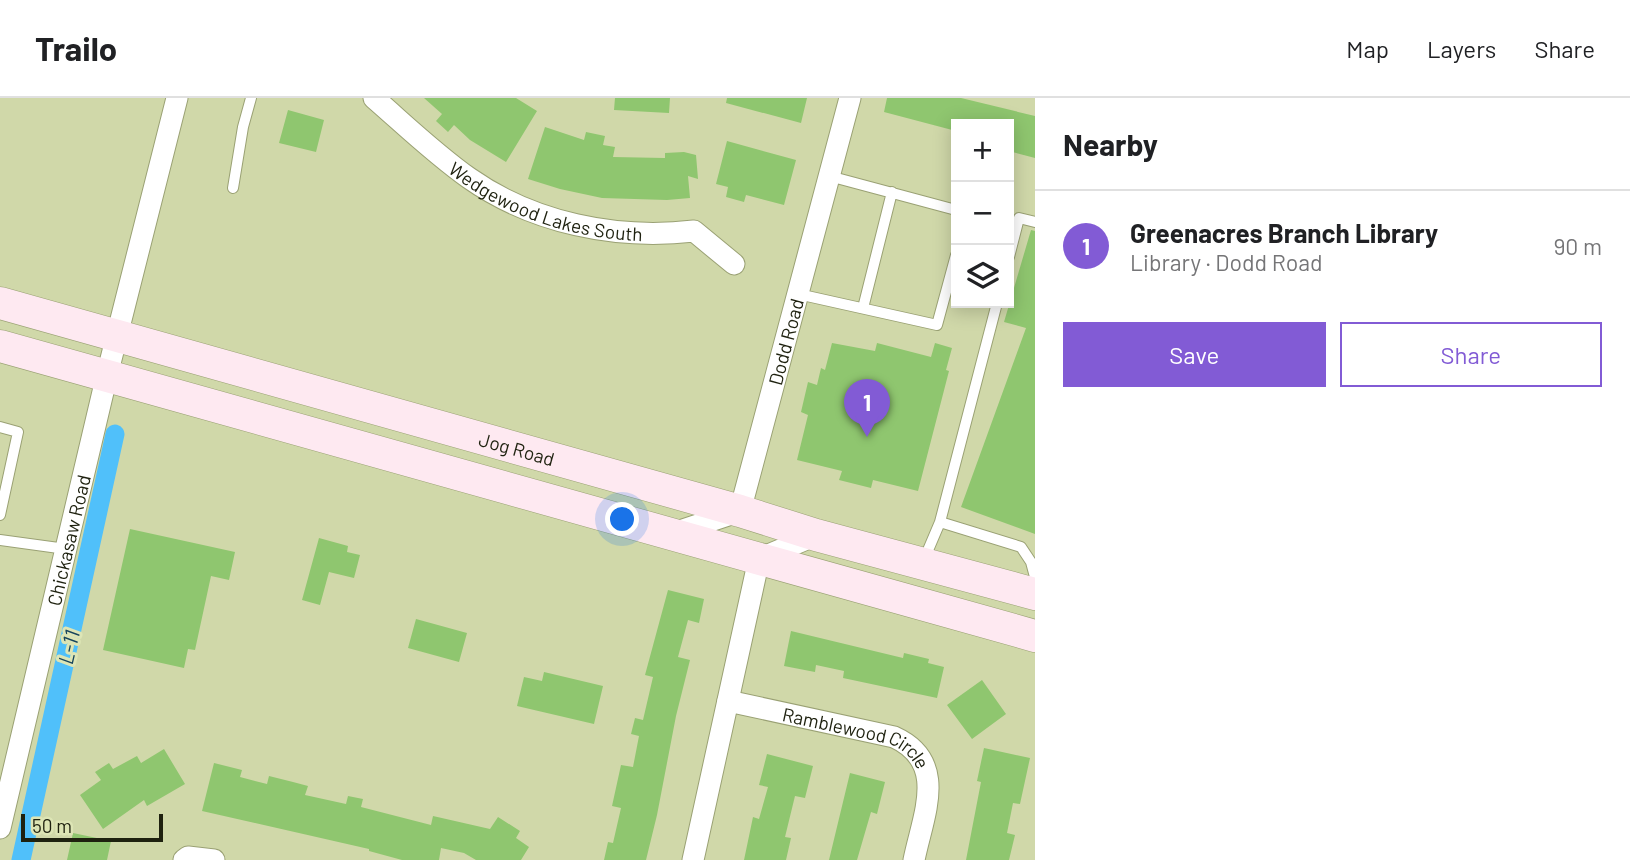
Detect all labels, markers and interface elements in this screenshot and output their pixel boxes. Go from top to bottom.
text: Trailo [35,28,117,68]
text: Map [1346,34,1389,63]
text: Layers [1427,34,1496,63]
text: Share [1534,34,1595,63]
map controls [951,119,1014,308]
button: + [951,119,1014,182]
text: Nearby [1063,126,1158,162]
street label: Wedgewood Lakes South [445,156,643,245]
button: − [951,182,1014,245]
text: Greenacres Branch Library [1130,217,1438,248]
text: 1 [1082,232,1090,260]
text: 90 m [1553,232,1602,260]
button: layers [951,245,1014,308]
text: Library · Dodd Road [1130,248,1323,276]
street label: Dodd Road [763,296,808,387]
button: Save [1063,322,1326,387]
button: Share [1340,322,1602,387]
pin: 1 [844,379,890,437]
street label: Jog Road [477,427,557,470]
street label: Chickasaw Road [41,472,95,608]
your location [605,502,639,536]
water label: L-11 [52,628,84,666]
street label: Ramblewood Circle [780,702,935,772]
scale bar [21,811,163,843]
text: 50 m [32,814,72,837]

